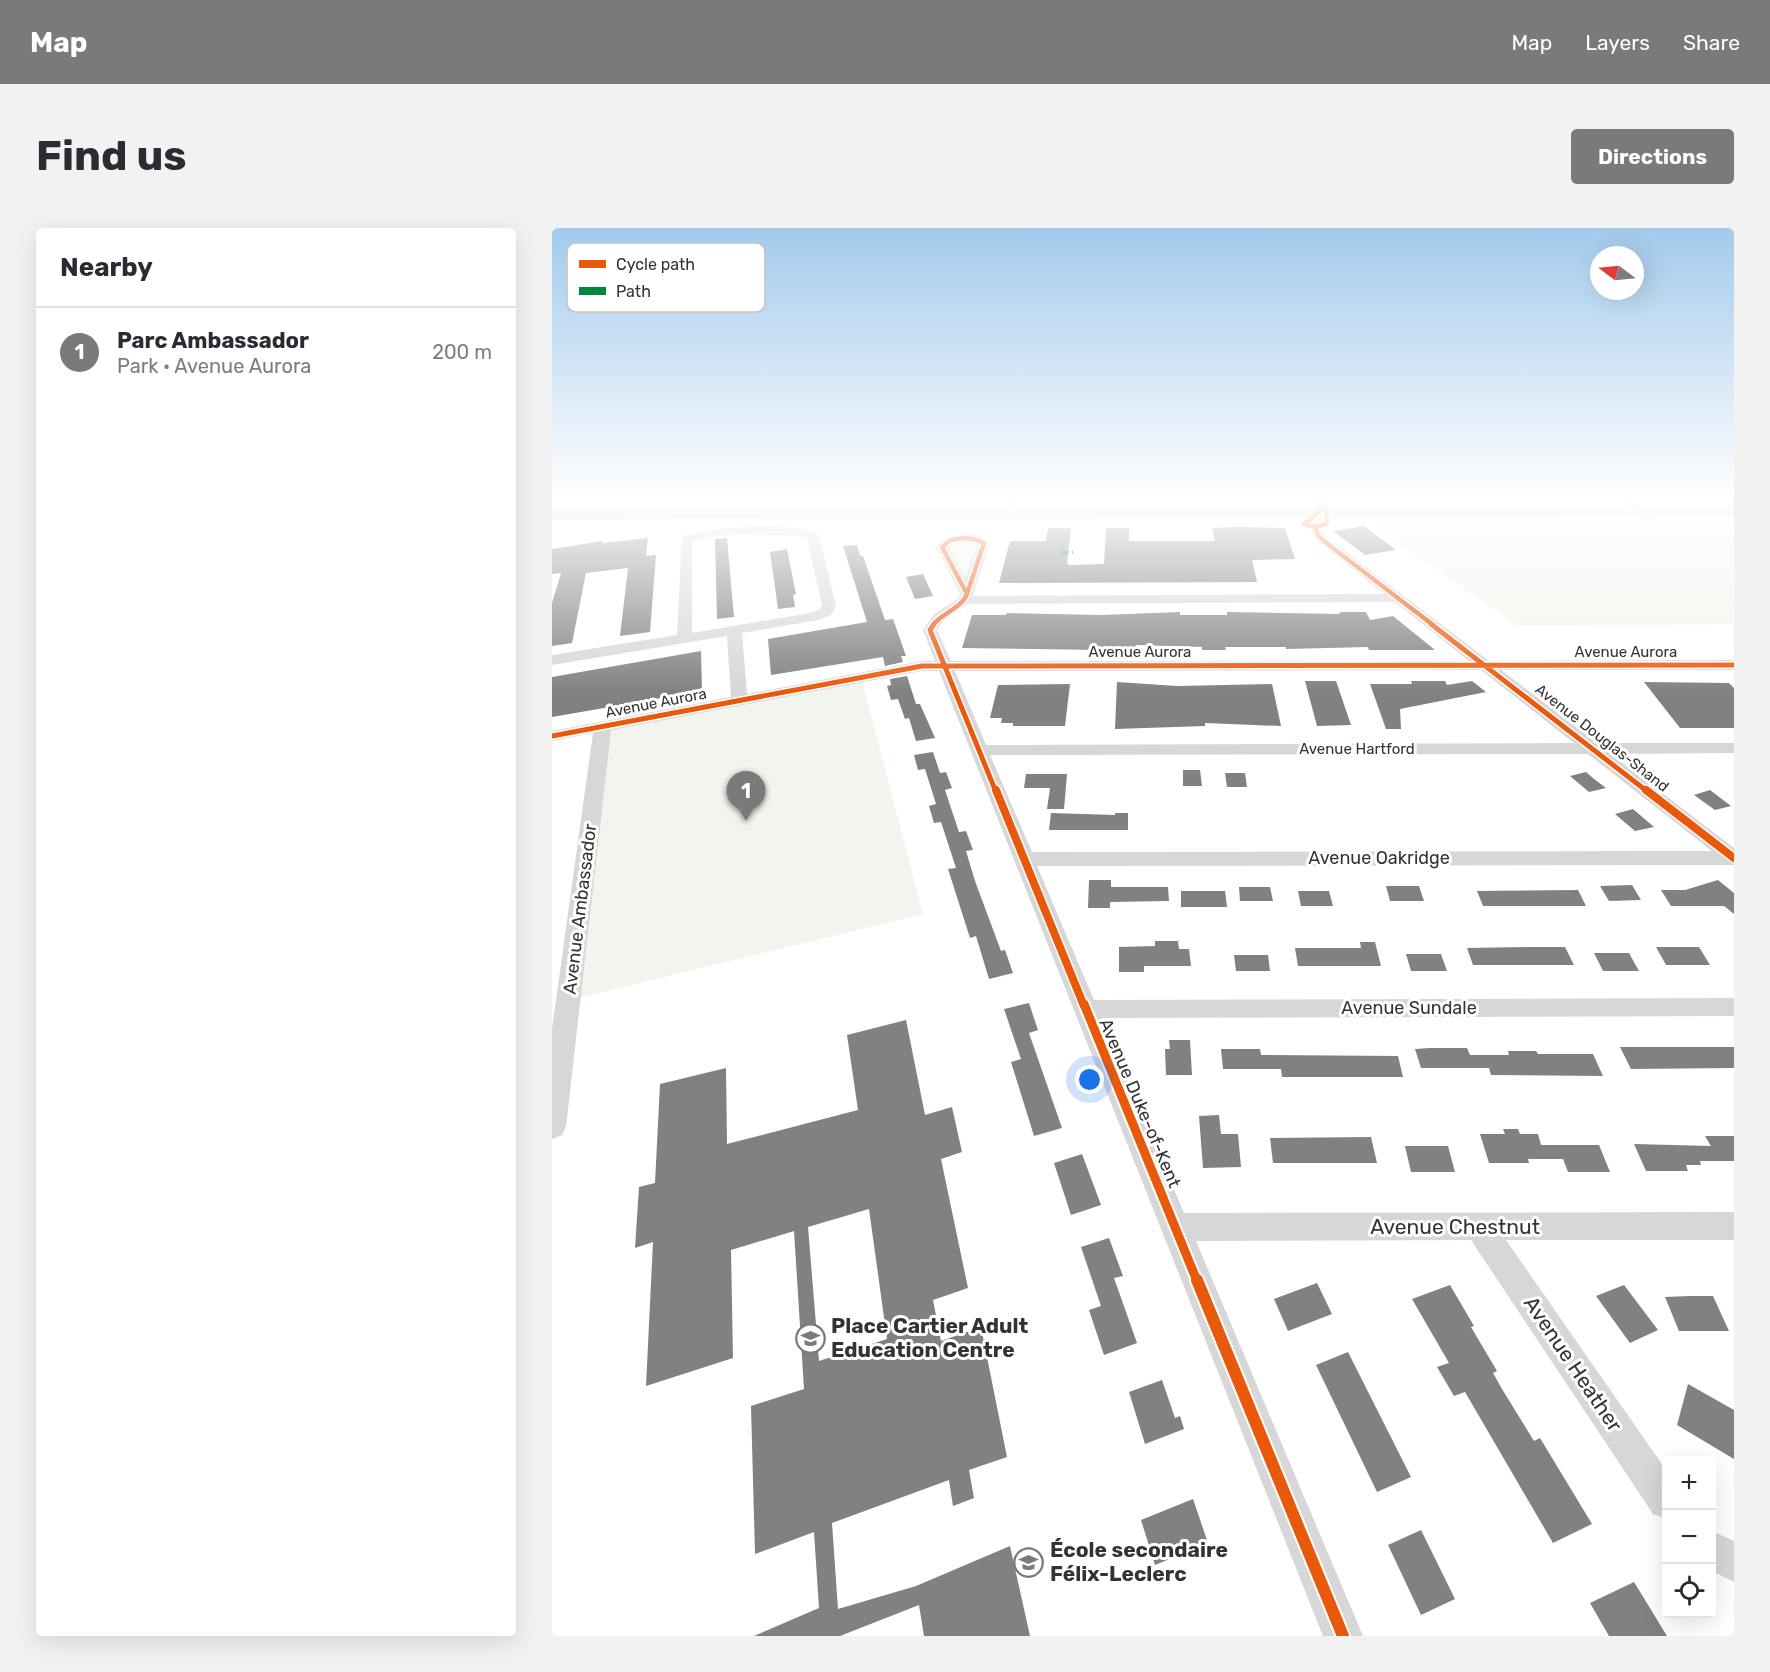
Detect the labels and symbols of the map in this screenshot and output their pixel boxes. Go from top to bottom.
legend [567,243,765,312]
north arrow [1590,246,1644,300]
text: Cycle path [616,255,695,274]
text: Path [616,282,651,301]
street label: Avenue Aurora [1089,643,1191,661]
street label: Avenue Aurora [1575,643,1677,661]
street label: Avenue Douglas-Shand [1532,680,1672,796]
street label: Avenue Aurora [604,684,708,722]
street label: Avenue Hartford [1299,740,1415,758]
pin: 1 [726,772,766,821]
street label: Avenue Ambassador [559,822,601,996]
street label: Avenue Oakridge [1308,847,1450,869]
street label: Avenue Sundale [1341,997,1477,1019]
street label: Avenue Duke-of-Kent [1094,1015,1186,1191]
your location [1075,1065,1104,1094]
street label: Avenue Chestnut [1370,1214,1540,1239]
street label: Avenue Heather [1519,1291,1628,1436]
place label: Place Cartier Adult Education Centre [831,1313,1029,1362]
school or university icon: Place Cartier Adult Education Centre [794,1322,826,1354]
place label: École secondaire Félix-Leclerc [1050,1537,1228,1586]
school or university icon: École secondaire Félix-Leclerc [1013,1546,1045,1578]

